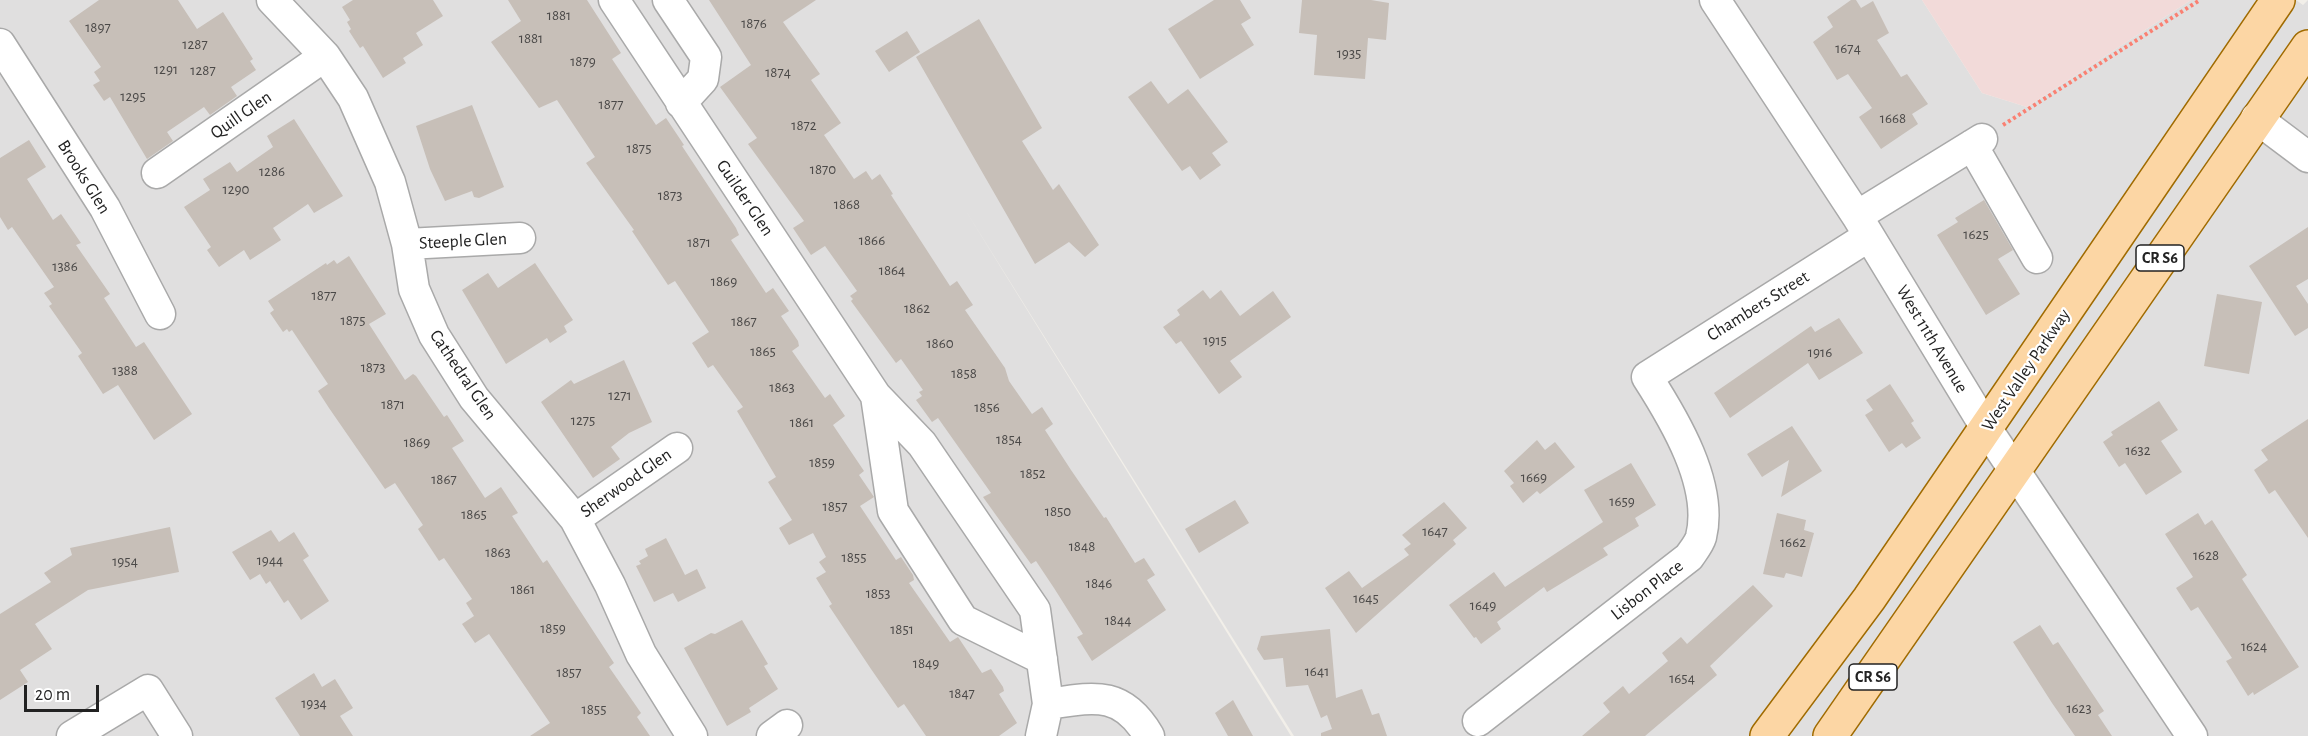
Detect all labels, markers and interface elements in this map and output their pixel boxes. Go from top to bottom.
house number: 1881 [547,6,571,24]
house number: 1876 [741,14,767,32]
house number: 1897 [85,18,111,36]
house number: 1881 [519,29,543,47]
house number: 1287 [182,35,208,53]
house number: 1674 [1835,39,1861,57]
house number: 1935 [1337,44,1361,62]
house number: 1879 [570,52,596,70]
house number: 1291 [154,60,178,78]
house number: 1287 [190,61,216,79]
house number: 1874 [765,63,791,81]
street label: Quill Glen [206,86,276,144]
house number: 1295 [120,87,146,105]
house number: 1877 [599,95,623,113]
house number: 1668 [1880,109,1906,127]
house number: 1872 [791,116,817,134]
street label: Brooks Glen [53,136,115,218]
house number: 1875 [627,139,651,157]
street label: Guilder Glen [712,156,778,240]
house number: 1870 [810,160,836,178]
house number: 1286 [259,162,285,180]
house number: 1290 [223,180,249,198]
house number: 1873 [658,186,682,204]
house number: 1868 [834,195,860,213]
house number: 1625 [1963,225,1989,243]
street label: Steeple Glen [418,228,508,254]
house number: 1866 [859,231,885,249]
house number: 1871 [687,233,711,251]
road number: CR S6 [2136,245,2184,271]
house number: 1386 [52,257,78,275]
house number: 1864 [879,261,905,279]
street label: Chambers Street [1703,266,1813,346]
house number: 1869 [711,272,737,290]
street label: West 11th Avenue [1891,281,1973,397]
house number: 1877 [312,286,336,304]
house number: 1862 [904,299,930,317]
street label: West Valley Parkway [1977,305,2075,435]
house number: 1875 [341,311,365,329]
house number: 1867 [731,312,757,330]
street label: Cathedral Glen [425,326,501,424]
house number: 1915 [1203,331,1227,349]
house number: 1860 [926,334,954,352]
house number: 1865 [750,342,776,360]
house number: 1916 [1808,343,1832,361]
house number: 1873 [361,358,385,376]
house number: 1388 [112,361,138,379]
house number: 1858 [951,364,977,382]
house number: 1863 [769,378,795,396]
house number: 1271 [608,386,632,404]
house number: 1871 [381,395,405,413]
house number: 1856 [974,398,1000,416]
house number: 1275 [571,411,595,429]
house number: 1861 [790,413,814,431]
house number: 1854 [996,430,1022,448]
house number: 1869 [404,433,430,451]
house number: 1632 [2125,441,2151,459]
street label: Sherwood Glen [576,444,676,522]
house number: 1859 [809,453,835,471]
house number: 1852 [1020,464,1046,482]
house number: 1669 [1521,468,1547,486]
house number: 1867 [431,470,457,488]
house number: 1659 [1609,492,1635,510]
house number: 1857 [823,497,847,515]
house number: 1850 [1045,502,1071,520]
house number: 1865 [461,505,487,523]
house number: 1647 [1422,522,1448,540]
house number: 1662 [1780,533,1806,551]
house number: 1848 [1069,537,1095,555]
house number: 1863 [485,543,511,561]
house number: 1628 [2193,546,2219,564]
house number: 1855 [842,548,866,566]
house number: 1944 [257,551,283,569]
house number: 1954 [112,552,138,570]
street label: Lisbon Place [1606,555,1688,625]
house number: 1846 [1086,574,1112,592]
house number: 1861 [511,580,535,598]
house number: 1853 [866,584,890,602]
house number: 1645 [1353,589,1379,607]
house number: 1649 [1470,596,1496,614]
house number: 1844 [1105,611,1131,629]
house number: 1859 [540,619,566,637]
house number: 1851 [890,620,914,638]
house number: 1624 [2241,637,2267,655]
house number: 1849 [913,654,939,672]
house number: 1641 [1305,662,1329,680]
house number: 1857 [557,663,581,681]
road number: CR S6 [1849,664,1897,690]
house number: 1654 [1669,669,1695,687]
scale bar [27,673,102,711]
house number: 1847 [949,684,975,702]
text: 20 m [35,686,70,704]
house number: 1934 [301,694,327,712]
house number: 1623 [2066,699,2092,717]
house number: 1855 [582,700,606,718]

